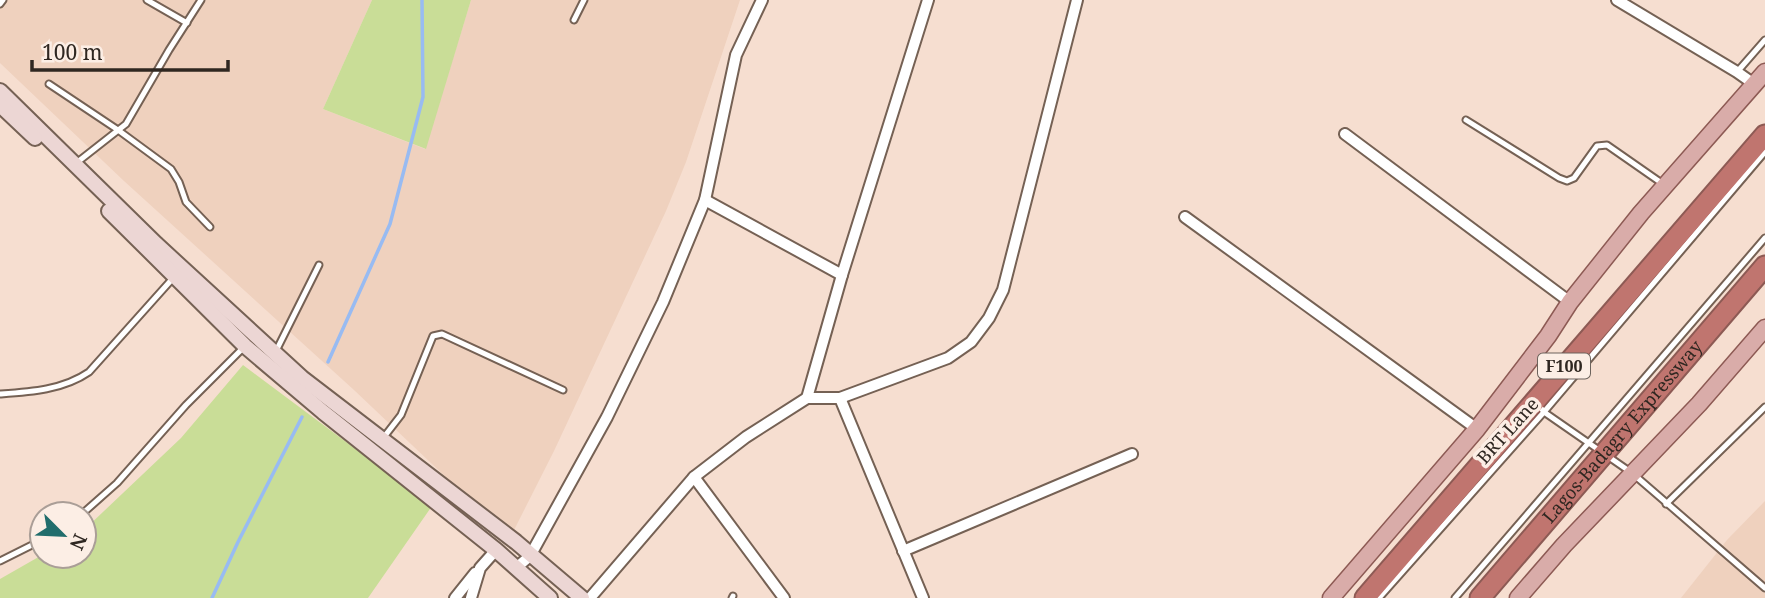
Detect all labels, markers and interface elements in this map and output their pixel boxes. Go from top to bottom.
scale bar [32,28,228,72]
text: 100 m [42,38,103,66]
street label: Lagos-Badagry Expressway [1537,334,1708,528]
road number: F100 [1538,354,1590,378]
street label: BRT Lane [1471,392,1543,469]
north arrow [28,500,98,570]
text: N [64,530,93,554]

